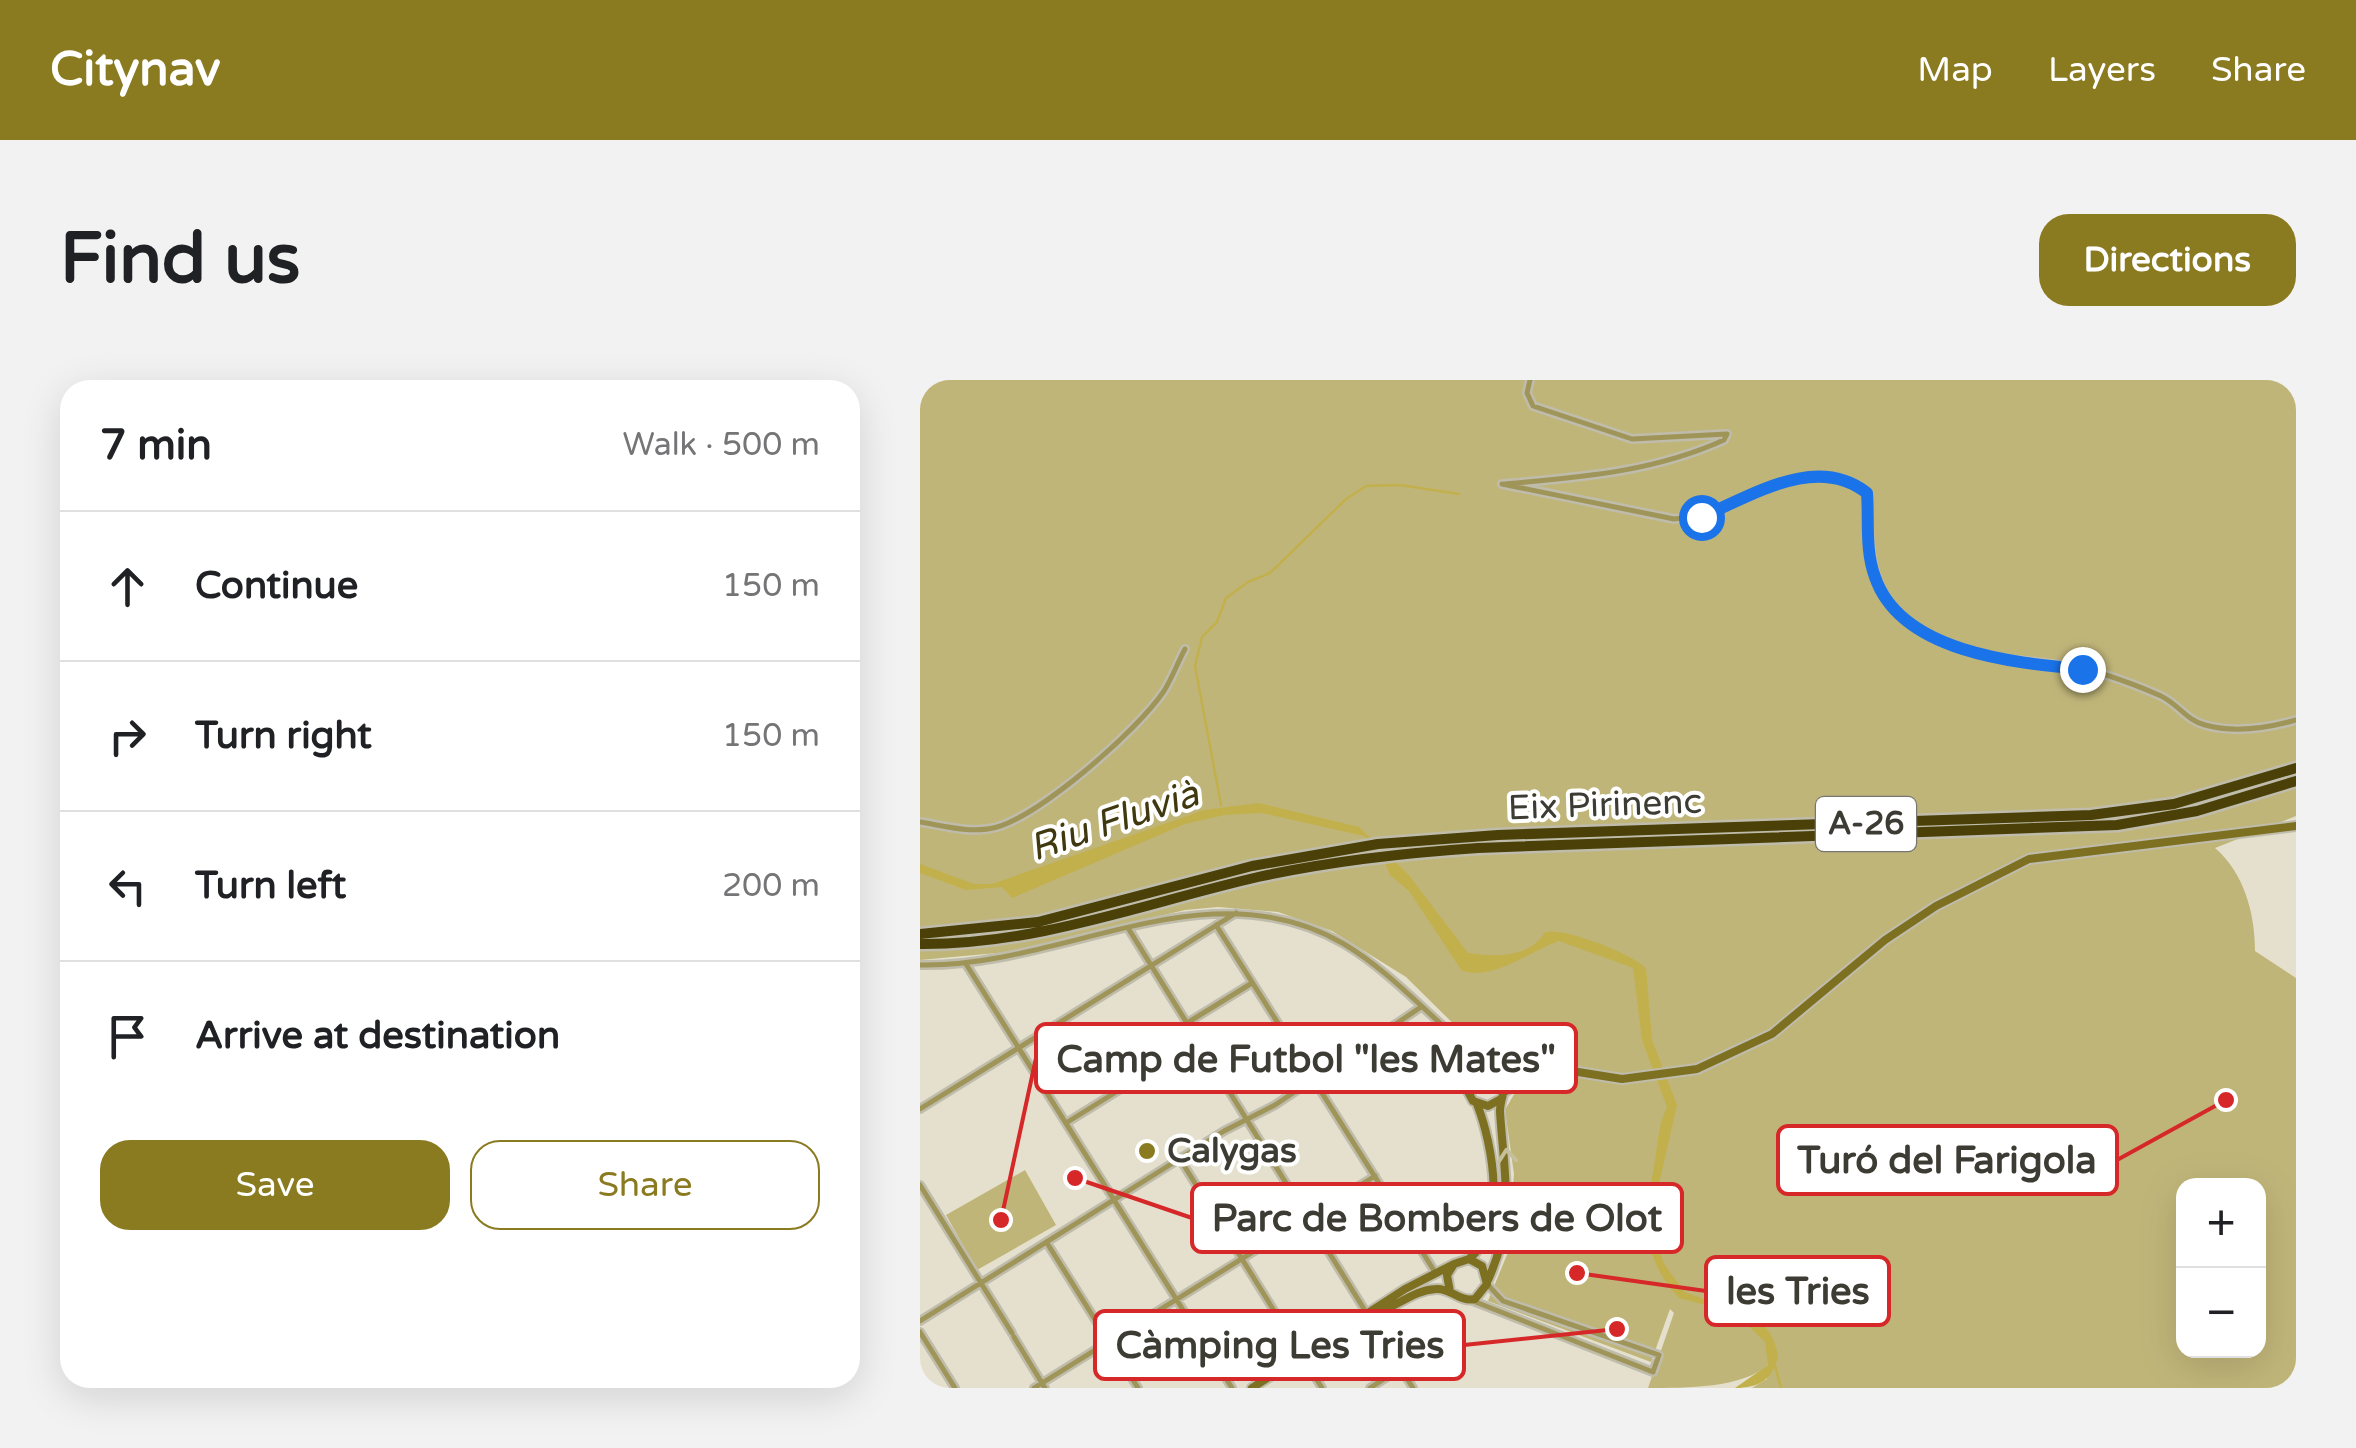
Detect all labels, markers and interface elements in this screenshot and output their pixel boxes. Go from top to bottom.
text: Citynav [50,41,220,99]
text: Map [1917,49,1993,91]
text: Layers [2048,49,2156,91]
text: Share [2211,49,2306,91]
button: Directions [2039,214,2296,306]
text: Find us [60,218,300,302]
text: 7 min [100,420,212,471]
text: Walk · 500 m [623,426,820,464]
route start [1679,495,1725,541]
icon: ahead [100,559,155,614]
text: Continue [195,563,358,609]
text: 150 m [722,567,820,605]
route end [2060,647,2106,693]
icon: right [100,709,155,764]
text: Turn right [195,713,372,759]
text: 150 m [722,717,820,755]
water label: Riu Fluvià [1023,770,1206,871]
street label: Eix Pirinenc [1507,781,1703,829]
road number: A-26 [1816,797,1916,851]
icon: left [100,859,155,914]
text: Turn left [195,863,346,909]
text: 200 m [722,867,820,905]
icon: arrive [100,1009,155,1064]
text: Arrive at destination [195,1013,560,1059]
callout: Camp de Futbol "les Mates" [1036,1024,1576,1092]
text: Camp de Futbol "les Mates" [1056,1037,1556,1083]
callout: Turó del Farigola [1778,1126,2117,1194]
place label: Calygas [1167,1130,1297,1172]
text: Turó del Farigola [1796,1138,2097,1184]
button: Save [100,1140,450,1230]
button: Share [470,1140,820,1230]
marker: Calygas [1136,1140,1158,1162]
one-way arrow [1496,1148,1518,1164]
map controls [2176,1178,2266,1358]
button: + [2176,1178,2266,1268]
callout: Parc de Bombers de Olot [1192,1184,1682,1252]
text: Parc de Bombers de Olot [1212,1196,1663,1242]
callout: les Tries [1706,1257,1889,1325]
button: − [2176,1268,2266,1358]
text: les Tries [1726,1269,1870,1315]
callout: Càmping Les Tries [1095,1311,1464,1379]
text: Càmping Les Tries [1115,1323,1445,1369]

